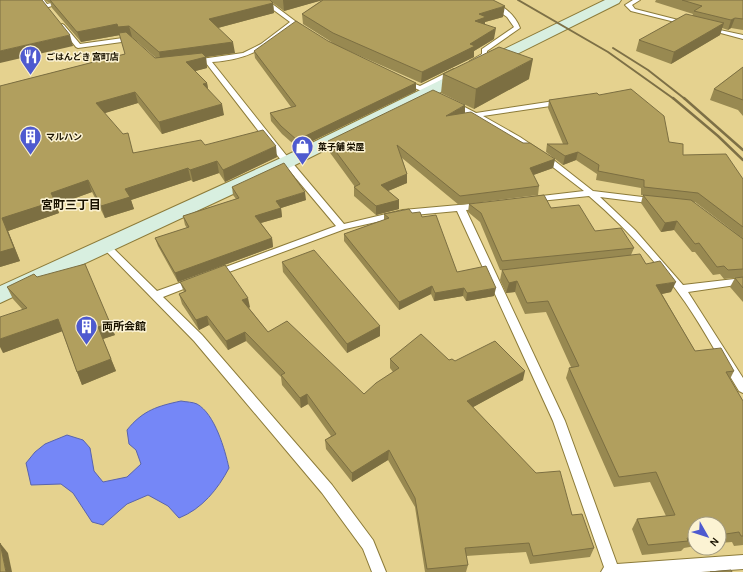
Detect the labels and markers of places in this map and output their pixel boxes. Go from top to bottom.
restaurant icon: ごはんどき 宮町店 [18,44,44,77]
place label: ごはんどき 宮町店 [46,52,119,62]
building icon: マルハン [18,124,44,157]
place label: マルハン [46,133,82,142]
shop icon: 菓子舗 栄屋 [290,134,316,167]
place label: 菓子舗 栄屋 [318,142,364,152]
building icon: 両所会館 [74,313,100,346]
place label: 両所会館 [102,320,146,332]

